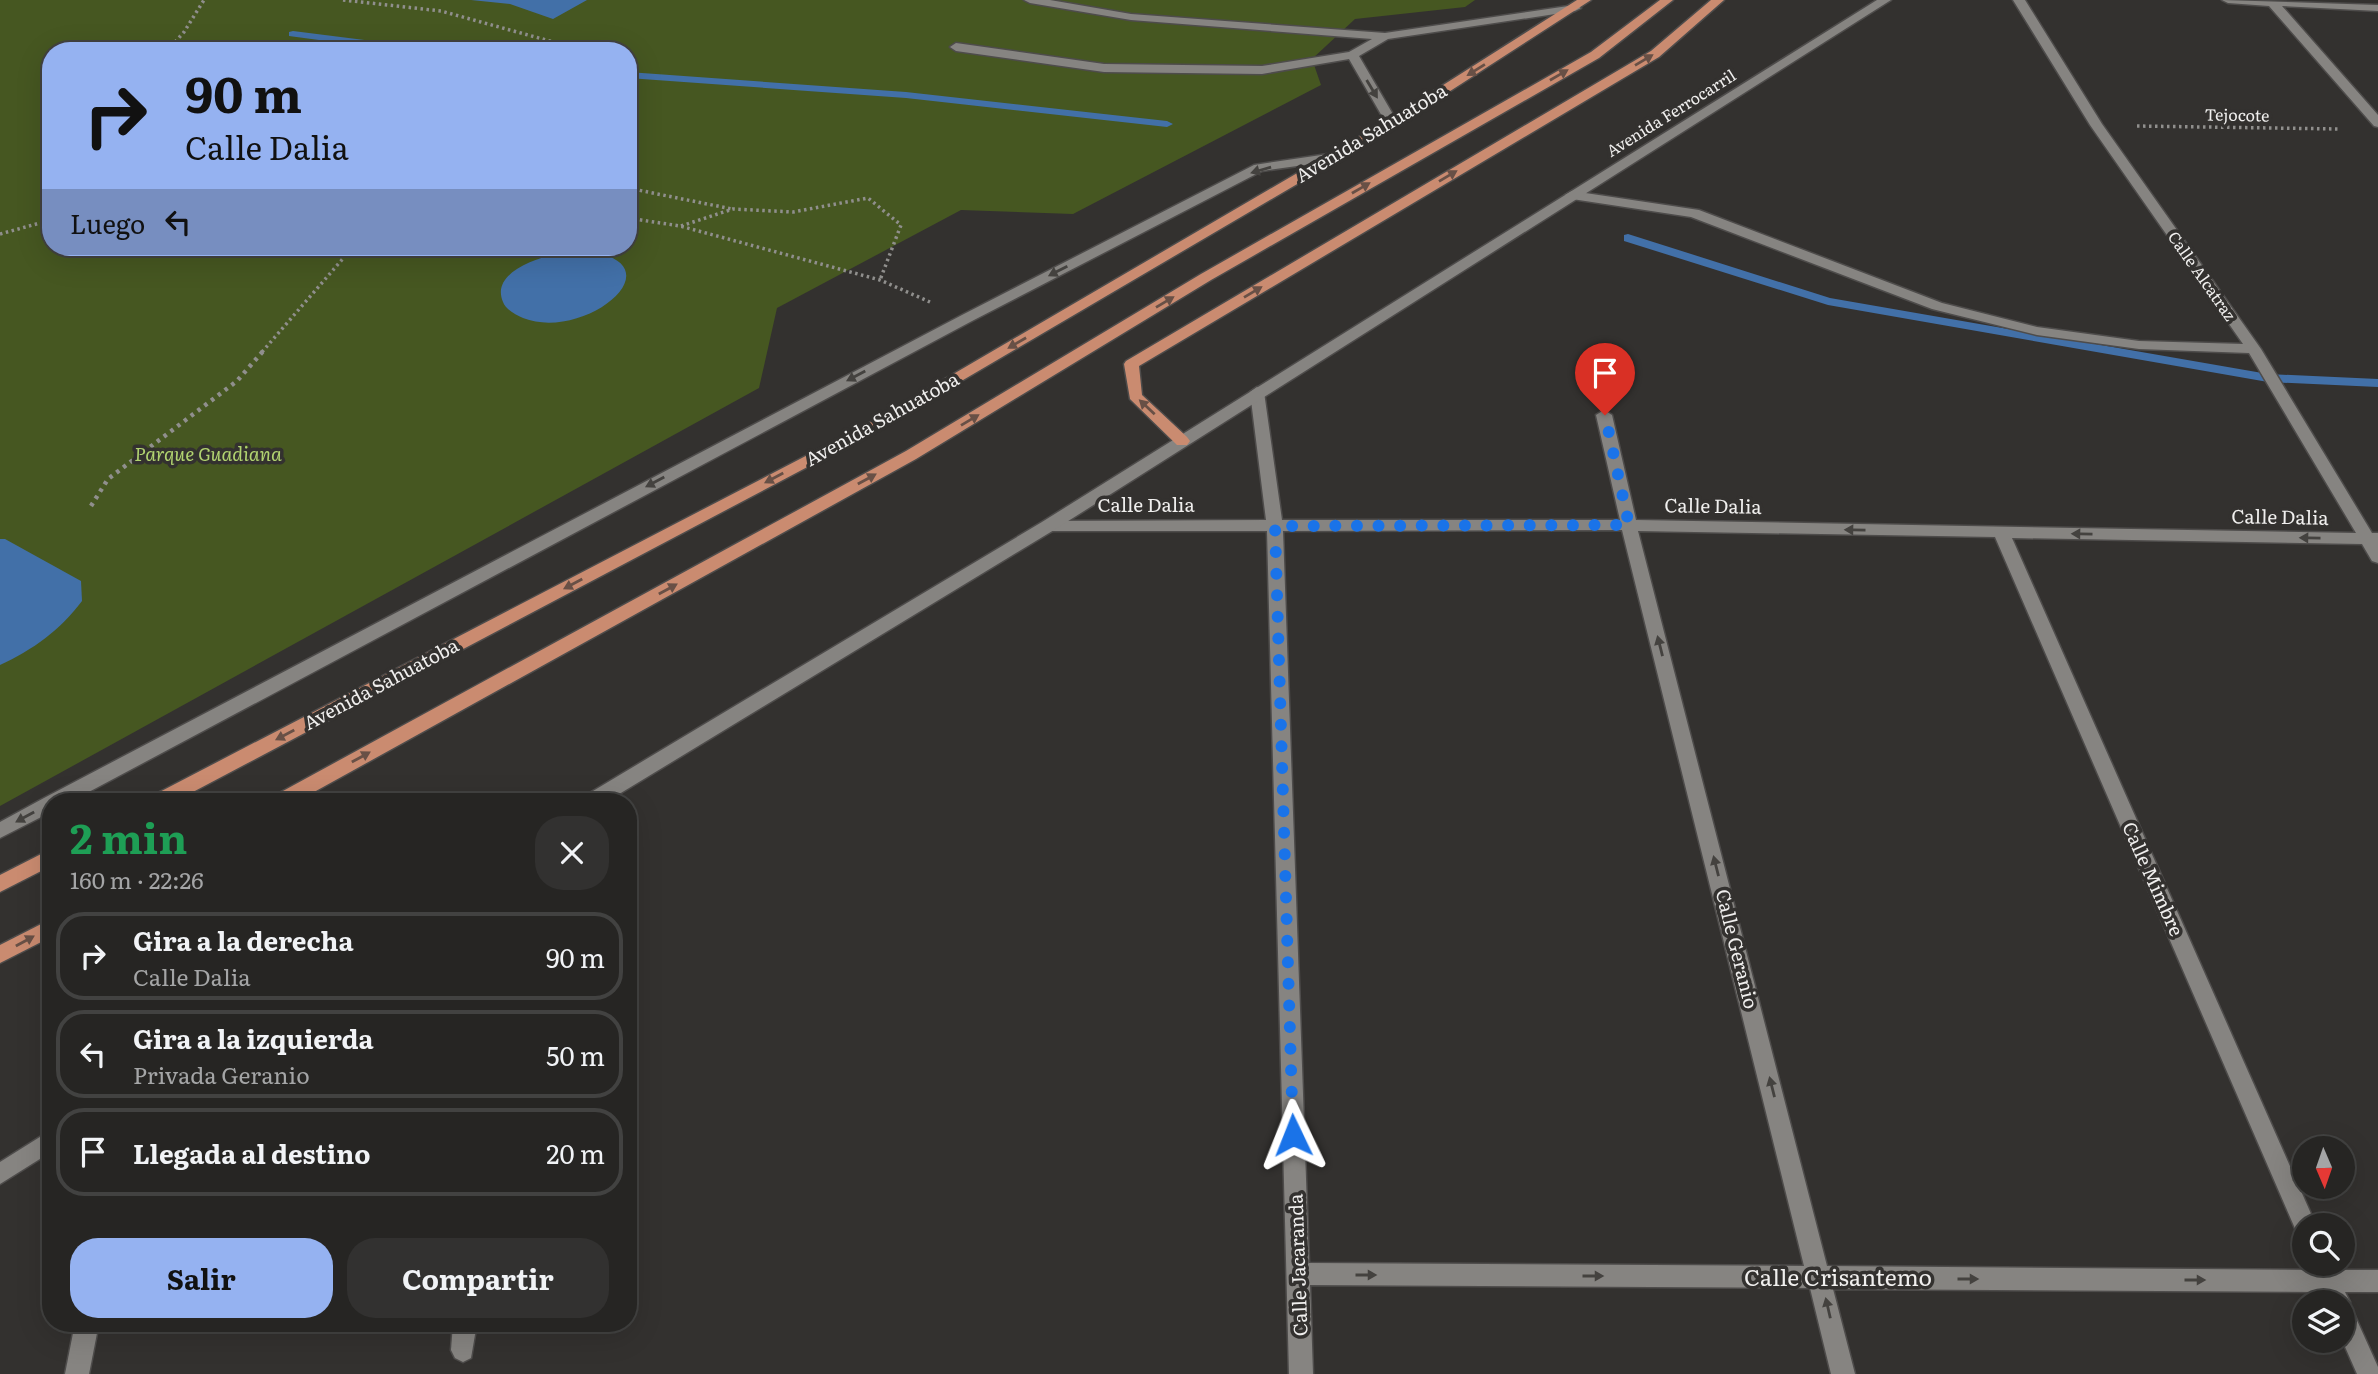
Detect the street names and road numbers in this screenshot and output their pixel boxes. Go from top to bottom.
street label: Avenida Ferrocarril [1601,62,1740,162]
street label: Avenida Sahuatoba [1289,75,1452,189]
street label: Tejocote [2204,101,2270,127]
street label: Calle Alcatraz [2163,226,2243,325]
street label: Avenida Sahuatoba [799,364,964,472]
street label: Calle Dalia [1097,490,1195,518]
street label: Calle Dalia [1664,490,1763,520]
street label: Calle Dalia [2231,501,2330,531]
street label: Avenida Sahuatoba [298,630,464,736]
street label: Calle Mimbre [2116,817,2192,940]
street label: Calle Geranio [1710,886,1766,1012]
street label: Calle Jacaranda [1280,1193,1313,1337]
street label: Calle Crisantemo [1744,1259,1932,1293]

